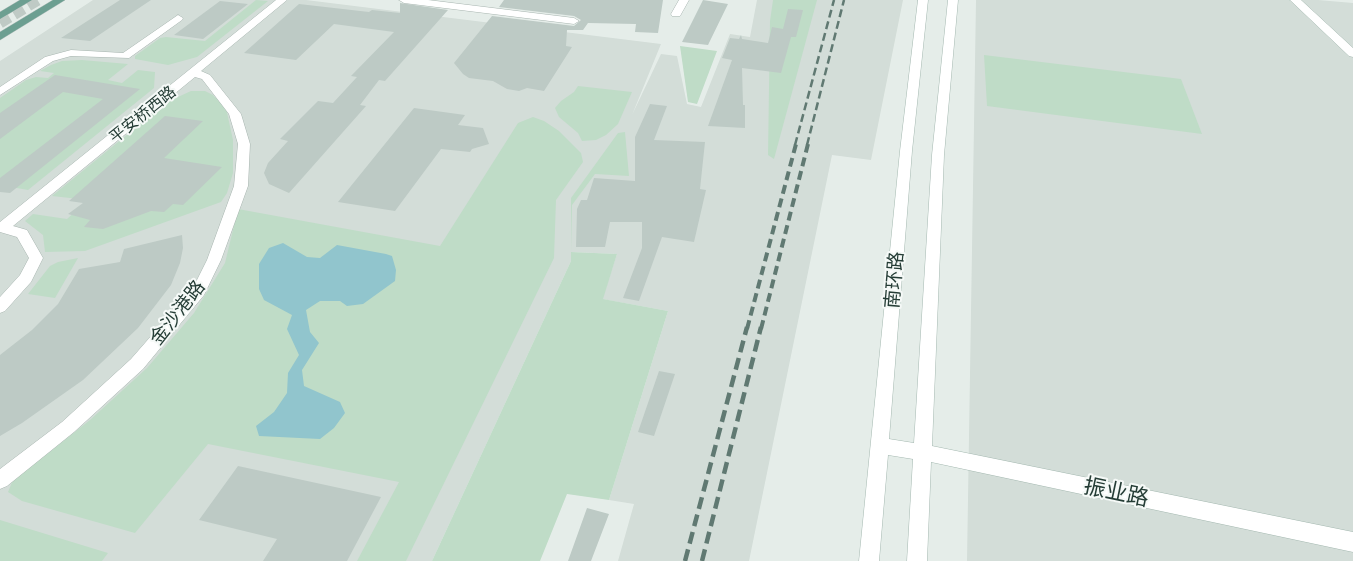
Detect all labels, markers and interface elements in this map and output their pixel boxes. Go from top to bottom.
street label: 平安桥西路 [106,82,180,148]
street label: 南环路 [881,251,909,309]
street label: 金沙港路 [146,276,210,350]
street label: 振业路 [1081,473,1151,513]

